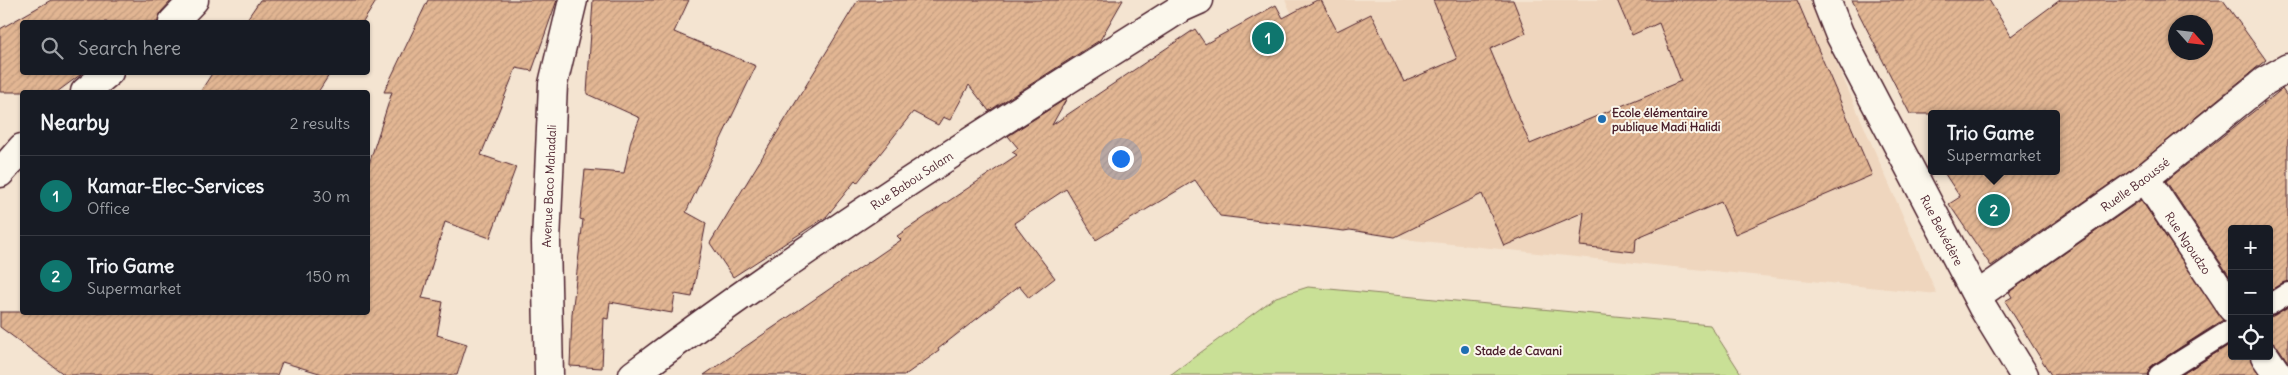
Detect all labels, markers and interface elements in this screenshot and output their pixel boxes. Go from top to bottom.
north arrow [2168,15,2213,60]
pin: 1 [1252,19,1284,57]
search box [20,20,370,75]
icon: search [38,34,66,62]
text: Search here [78,36,181,60]
place label: Ecole élémentaire publique Madi Halidi [1612,105,1721,135]
text: Nearby [40,109,110,136]
popup [1928,110,2060,175]
text: 2 results [290,113,350,133]
marker: Ecole élémentaire publique Madi Halidi [1596,113,1608,125]
text: Trio Game [1947,121,2034,145]
street label: Avenue Baco Mahadali [538,124,559,248]
text: Supermarket [1947,145,2041,165]
your location [1108,146,1134,172]
street label: Rue Babou Salam [867,147,956,212]
street label: Ruelle Baoussé [2098,154,2172,214]
text: Kamar-Elec-Services [87,174,264,198]
text: 1 [53,186,59,206]
text: 30 m [313,186,350,206]
pin: 2 [1978,191,2010,229]
street label: Rue Belvédère [1918,192,1967,268]
text: Office [87,198,130,218]
street label: Rue Ngoudzo [2162,209,2215,277]
map controls [2228,225,2273,360]
button: + [2228,225,2273,270]
text: Trio Game [87,254,174,278]
text: 2 [52,266,60,286]
text: 150 m [306,266,350,286]
button: − [2228,270,2273,315]
text: Supermarket [87,278,181,298]
button: locate [2228,315,2273,360]
place label: Stade de Cavani [1475,343,1562,358]
marker: Stade de Cavani [1459,344,1471,356]

